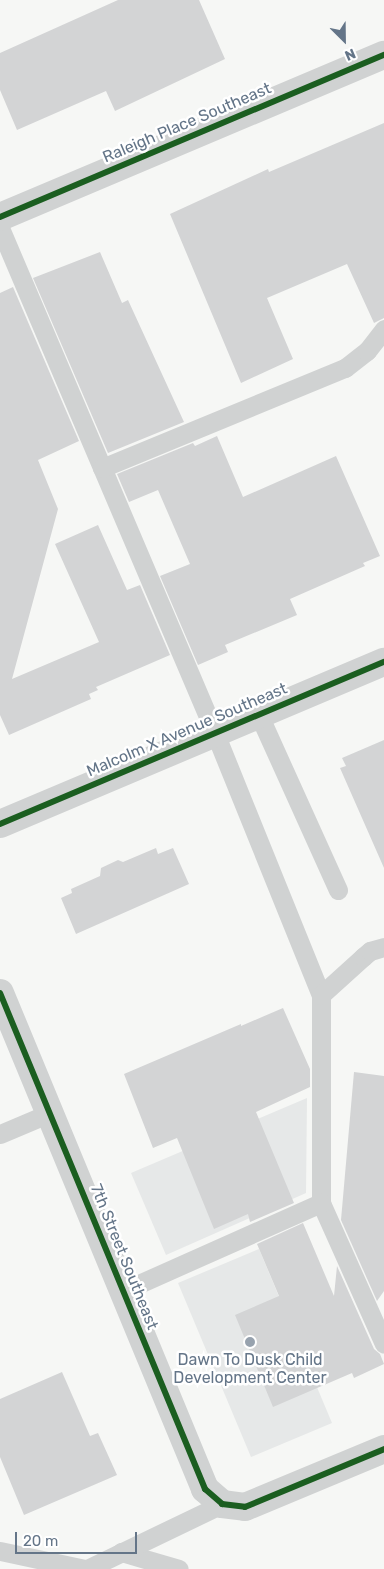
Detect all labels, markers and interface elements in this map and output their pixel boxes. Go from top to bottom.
north arrow [319,15,369,65]
text: N [342,44,358,64]
street label: Raleigh Place Southeast [100,79,274,167]
street label: Malcolm X Avenue Southeast [84,679,290,781]
street label: 7th Street Southeast [86,1181,162,1333]
marker: Dawn To Dusk Child Development Center [244,1336,256,1348]
place label: Dawn To Dusk Child Development Center [173,1350,327,1388]
scale bar [18,1522,140,1554]
text: 20 m [23,1532,58,1550]

